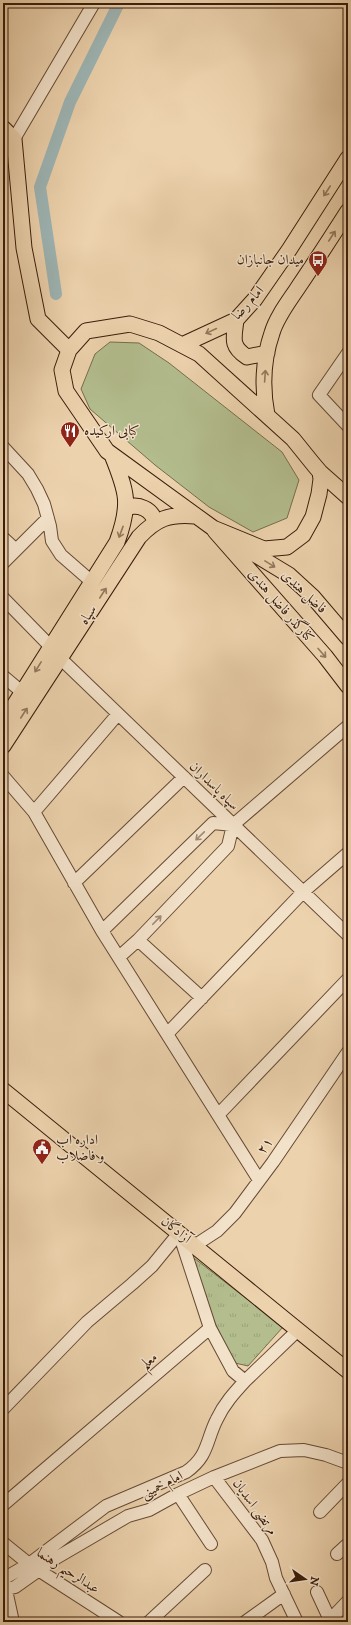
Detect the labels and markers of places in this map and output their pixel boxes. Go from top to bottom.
bus stop icon: میدان جانبازان [307,249,329,277]
place label: میدان جانبازان [237,251,304,269]
restaurant icon: کبابی ارکیده [59,420,81,448]
place label: کبابی ارکیده [84,422,140,440]
place label: اداره اب و فاضلاب [56,1131,104,1165]
public building icon: اداره اب و فاضلاب [31,1137,53,1165]

